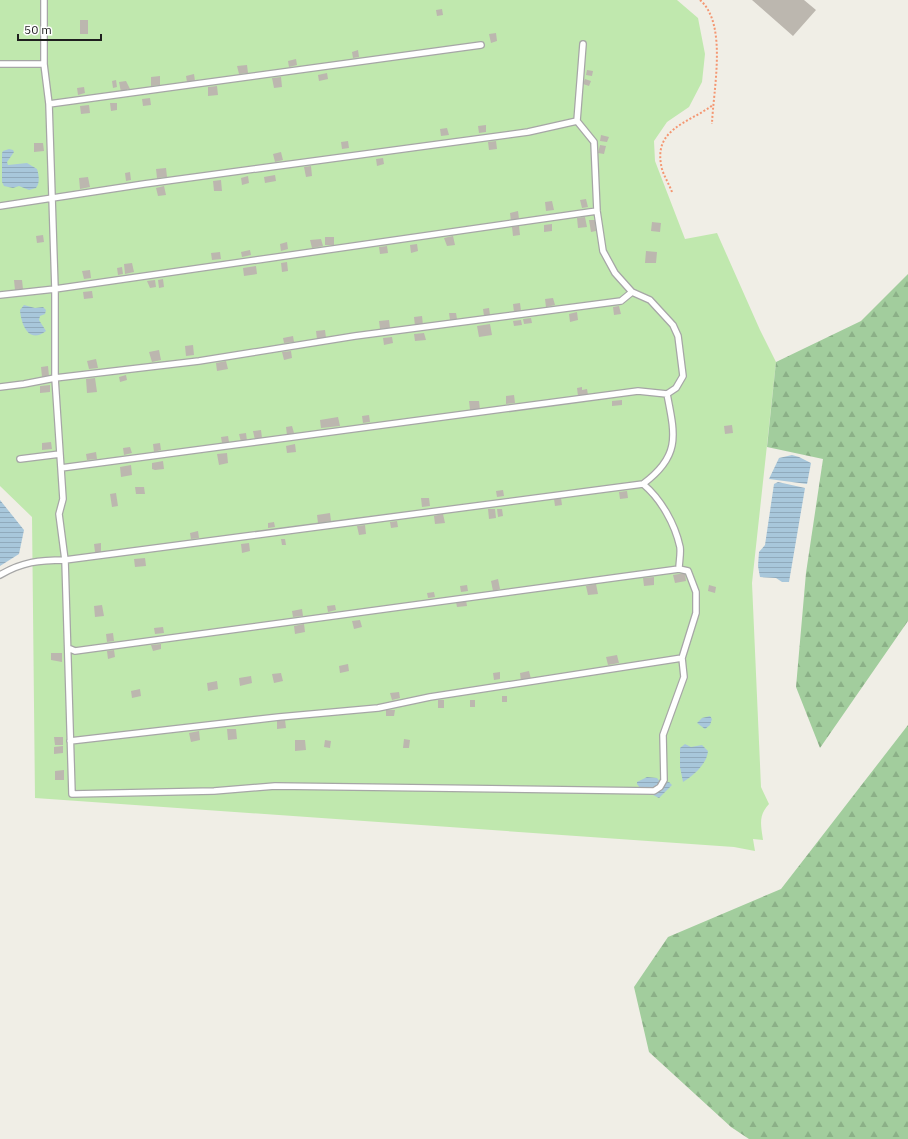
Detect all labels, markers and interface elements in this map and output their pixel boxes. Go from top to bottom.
scale bar [18,16,101,42]
text: 50 m [24,22,52,37]

